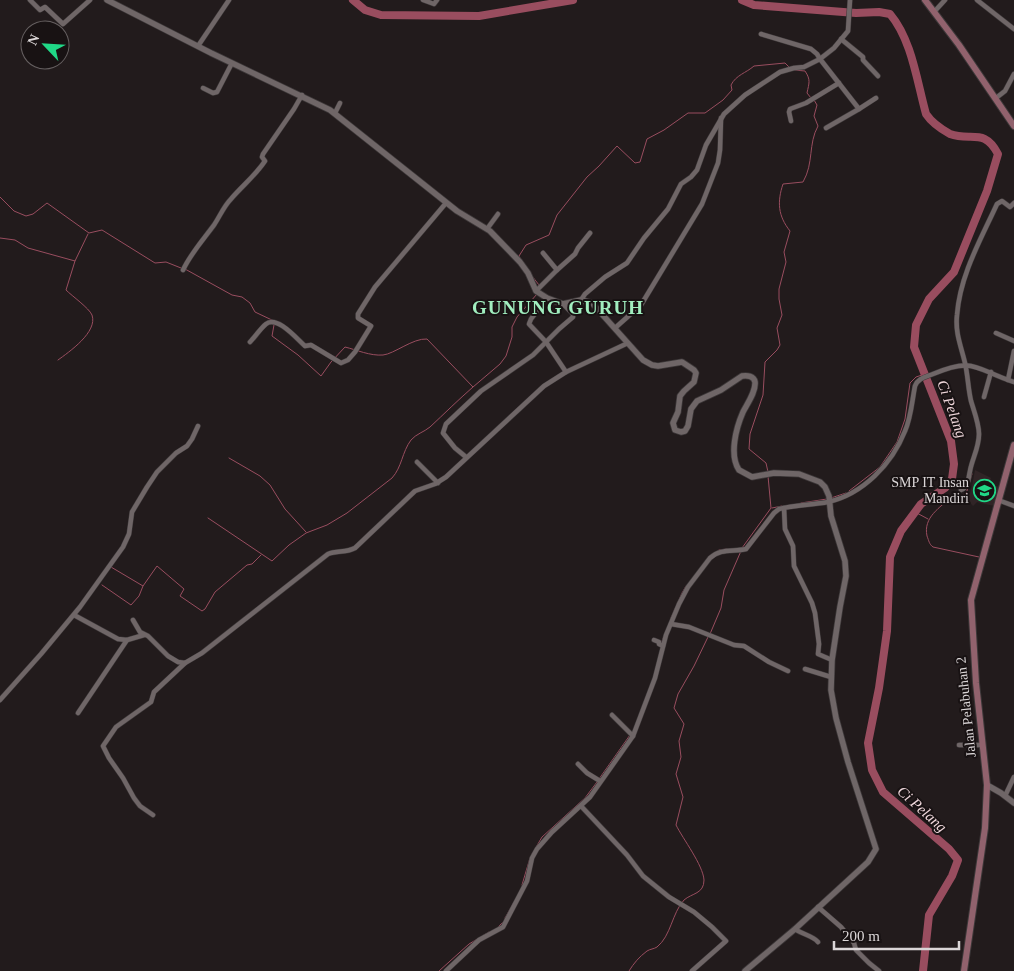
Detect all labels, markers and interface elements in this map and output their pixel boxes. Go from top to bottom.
north arrow [20,20,70,70]
text: N [25,32,43,47]
district label: GUNUNG GURUH [472,297,644,318]
water label: Ci Pelang [934,378,970,441]
place label: SMP IT Insan Mandiri [891,475,969,506]
school or university icon: SMP IT Insan Mandiri [973,478,997,502]
street label: Jalan Pelabuhan 2 [953,656,979,758]
water label: Ci Pelang [894,783,950,835]
scale bar [834,918,959,950]
text: 200 m [842,928,880,944]

